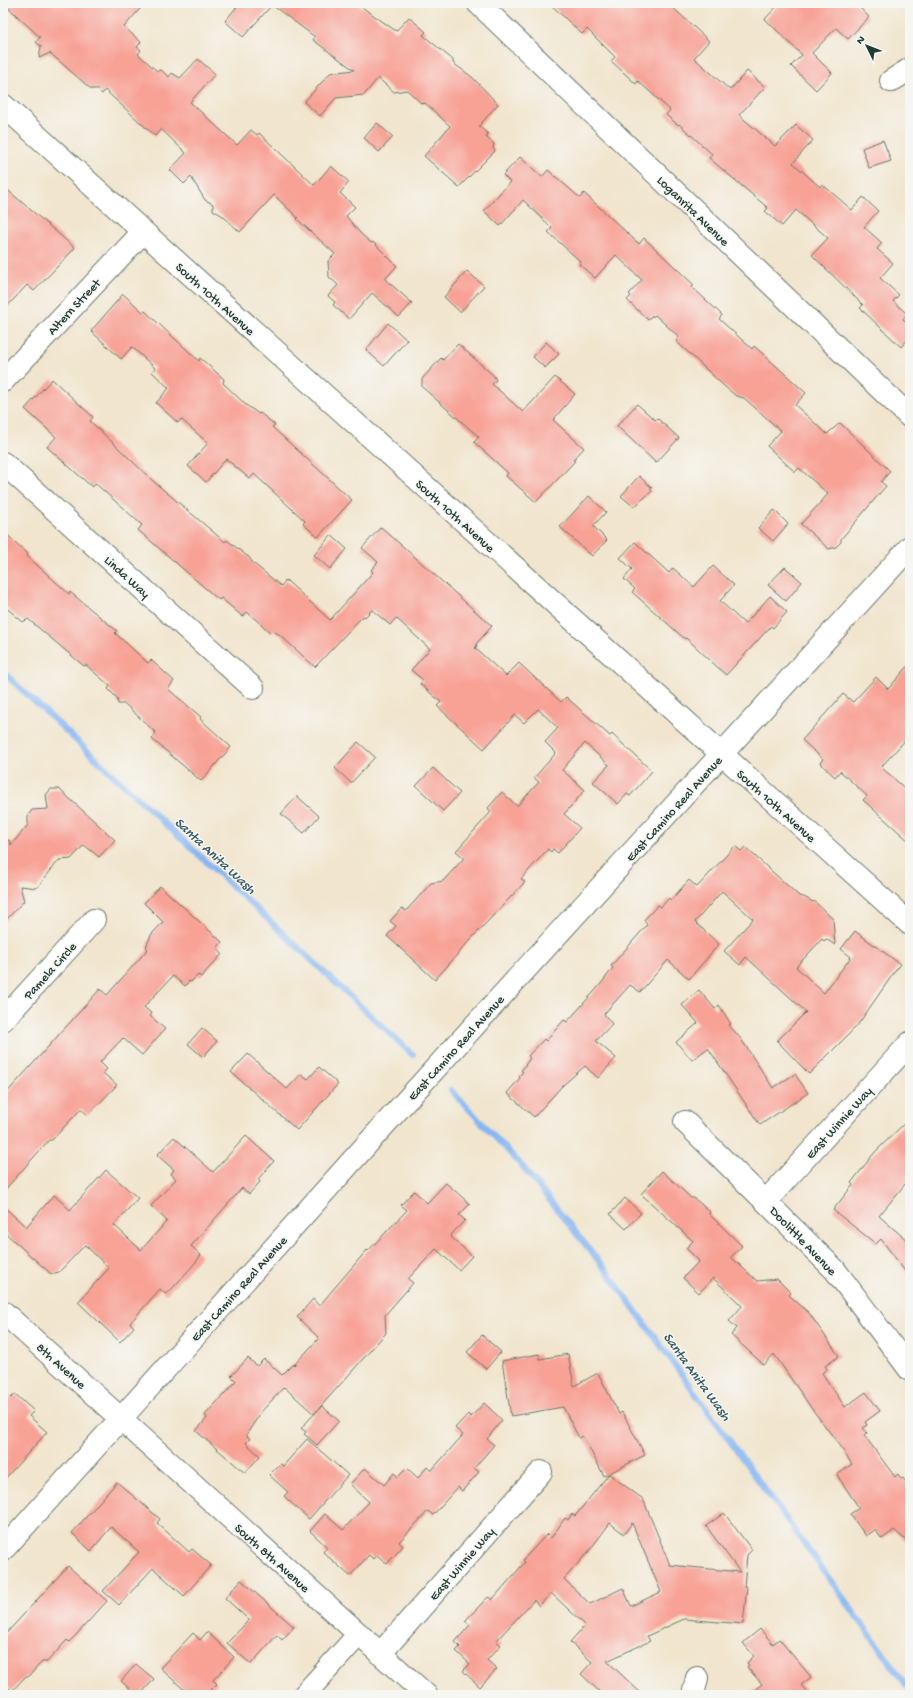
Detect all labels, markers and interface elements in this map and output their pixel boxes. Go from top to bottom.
north arrow [847,26,887,66]
text: N [854,34,868,47]
street label: Loganrita Avenue [653,174,732,250]
street label: South 10th Avenue [172,260,257,340]
street label: Altern Street [45,275,106,339]
street label: South 10th Avenue [412,477,497,557]
street label: Linda Way [100,553,153,603]
street label: East Camino Real Avenue [624,754,726,865]
street label: South 10th Avenue [733,767,818,847]
water label: Santa Anita Wash [170,815,259,899]
street label: Pamela Circle [21,940,81,1004]
street label: East Camino Real Avenue [406,993,508,1104]
street label: East Winnie Way [804,1084,877,1163]
street label: Doolittle Avenue [765,1203,839,1280]
street label: East Camino Real Avenue [189,1234,291,1345]
water label: Santa Anita Wash [658,1330,734,1425]
street label: 8th Avenue [32,1341,88,1393]
street label: South 8th Avenue [231,1521,312,1597]
street label: East Winnie Way [427,1525,499,1604]

